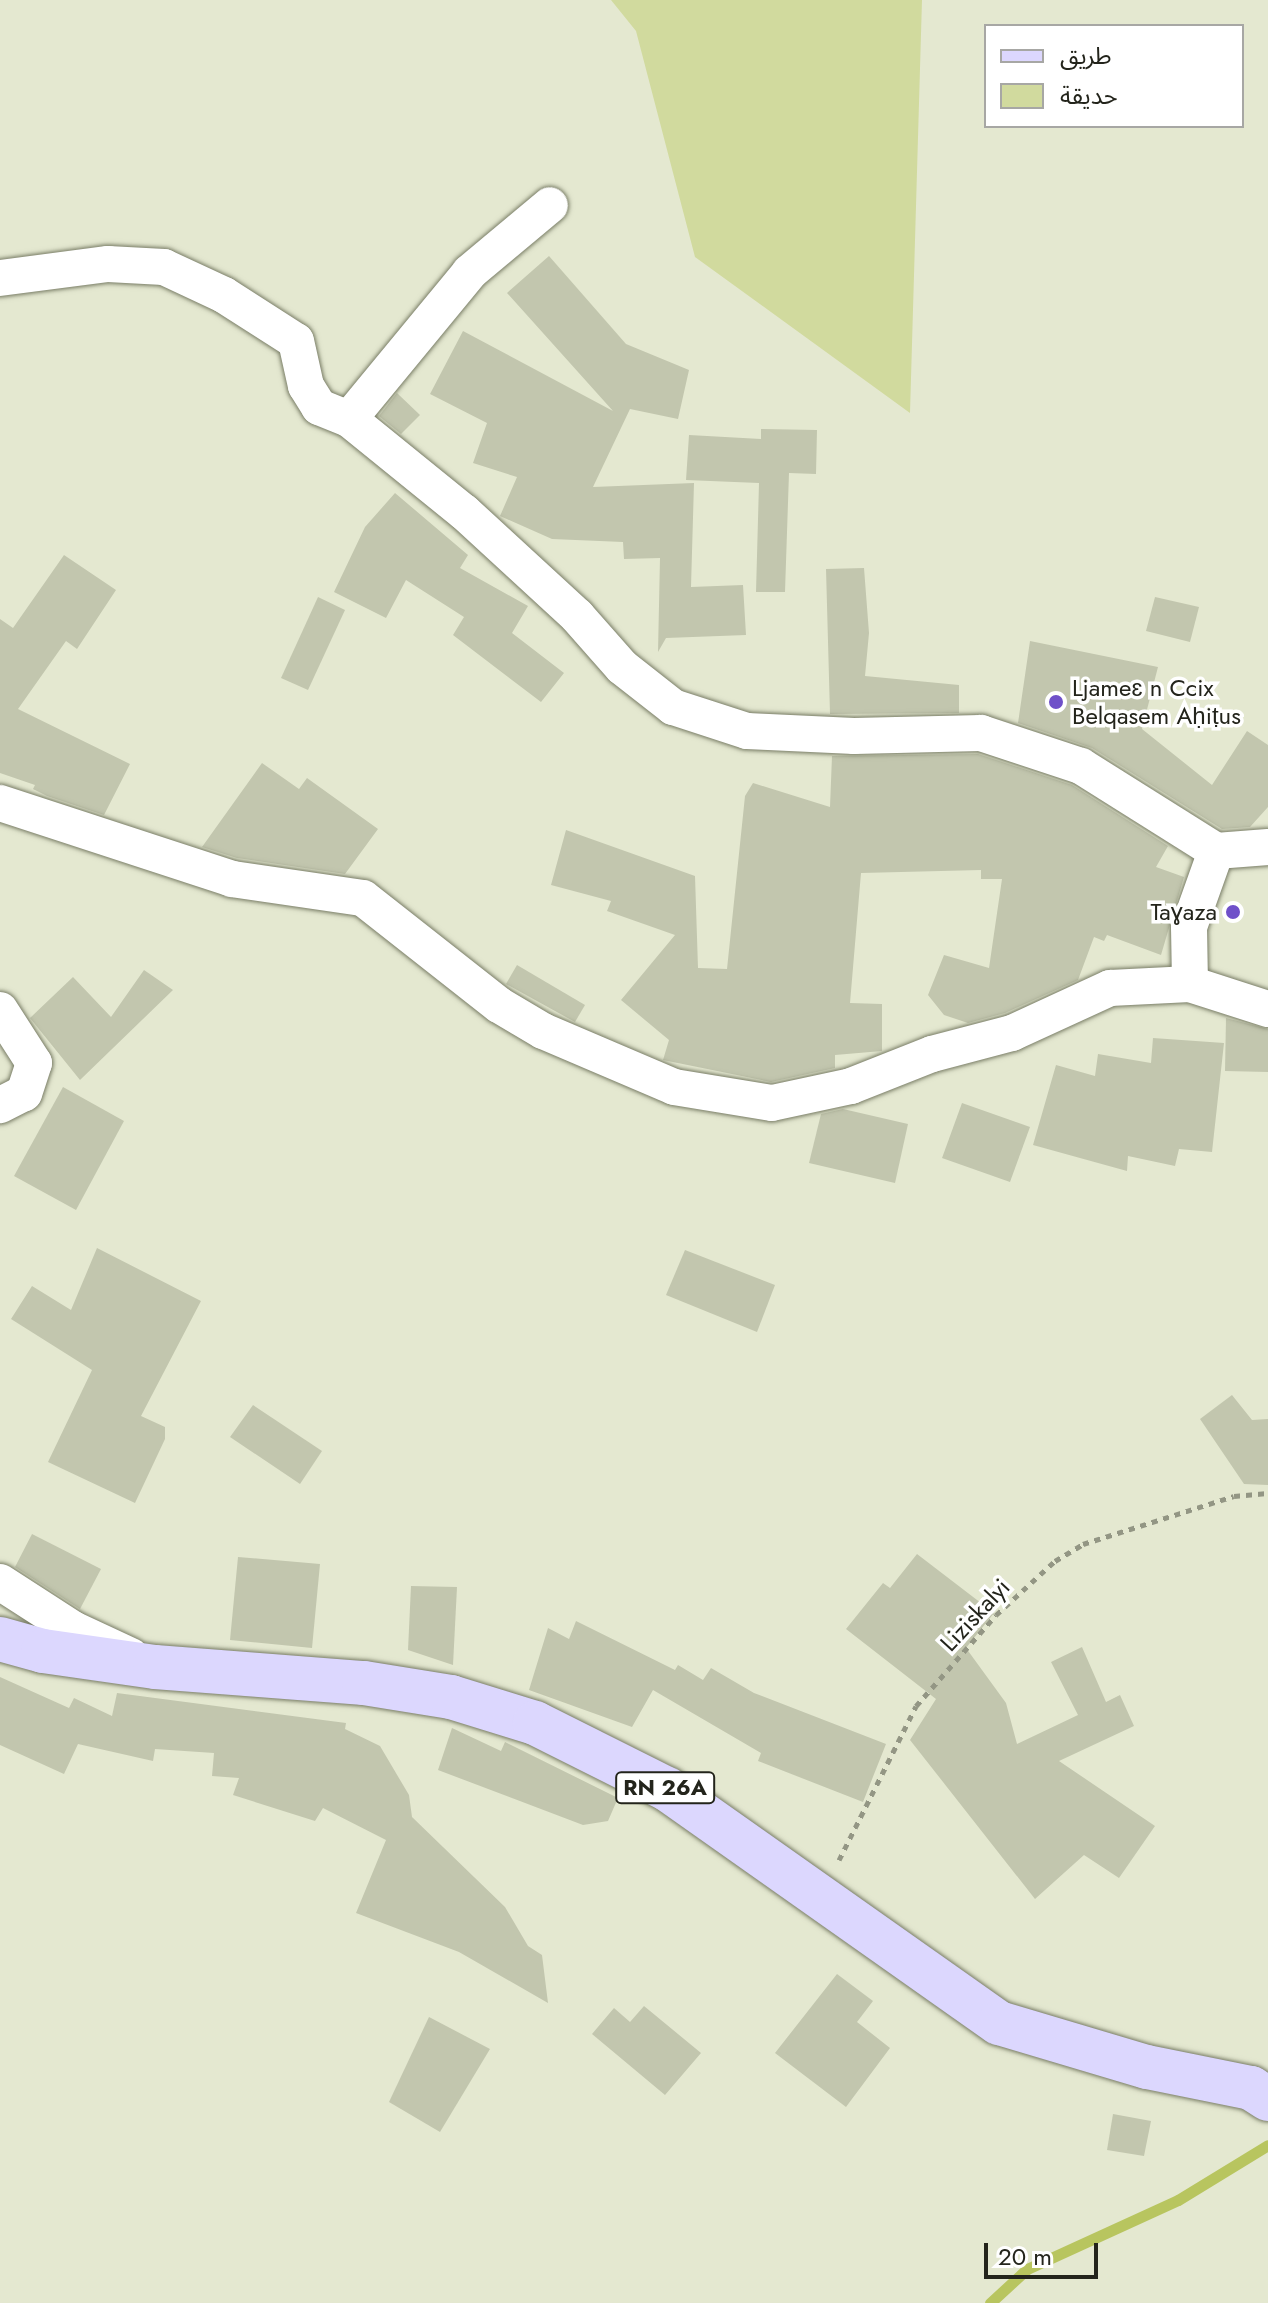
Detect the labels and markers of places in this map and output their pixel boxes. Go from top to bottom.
place label: Ljameɛ n Ccix Belqasem Aḥiṭus [1072,674,1241,730]
marker: Ljameɛ n Ccix Belqasem Aḥiṭus [1047,693,1065,711]
place label: Taɣaza [1151,898,1217,926]
marker: Taɣaza [1224,903,1242,921]

